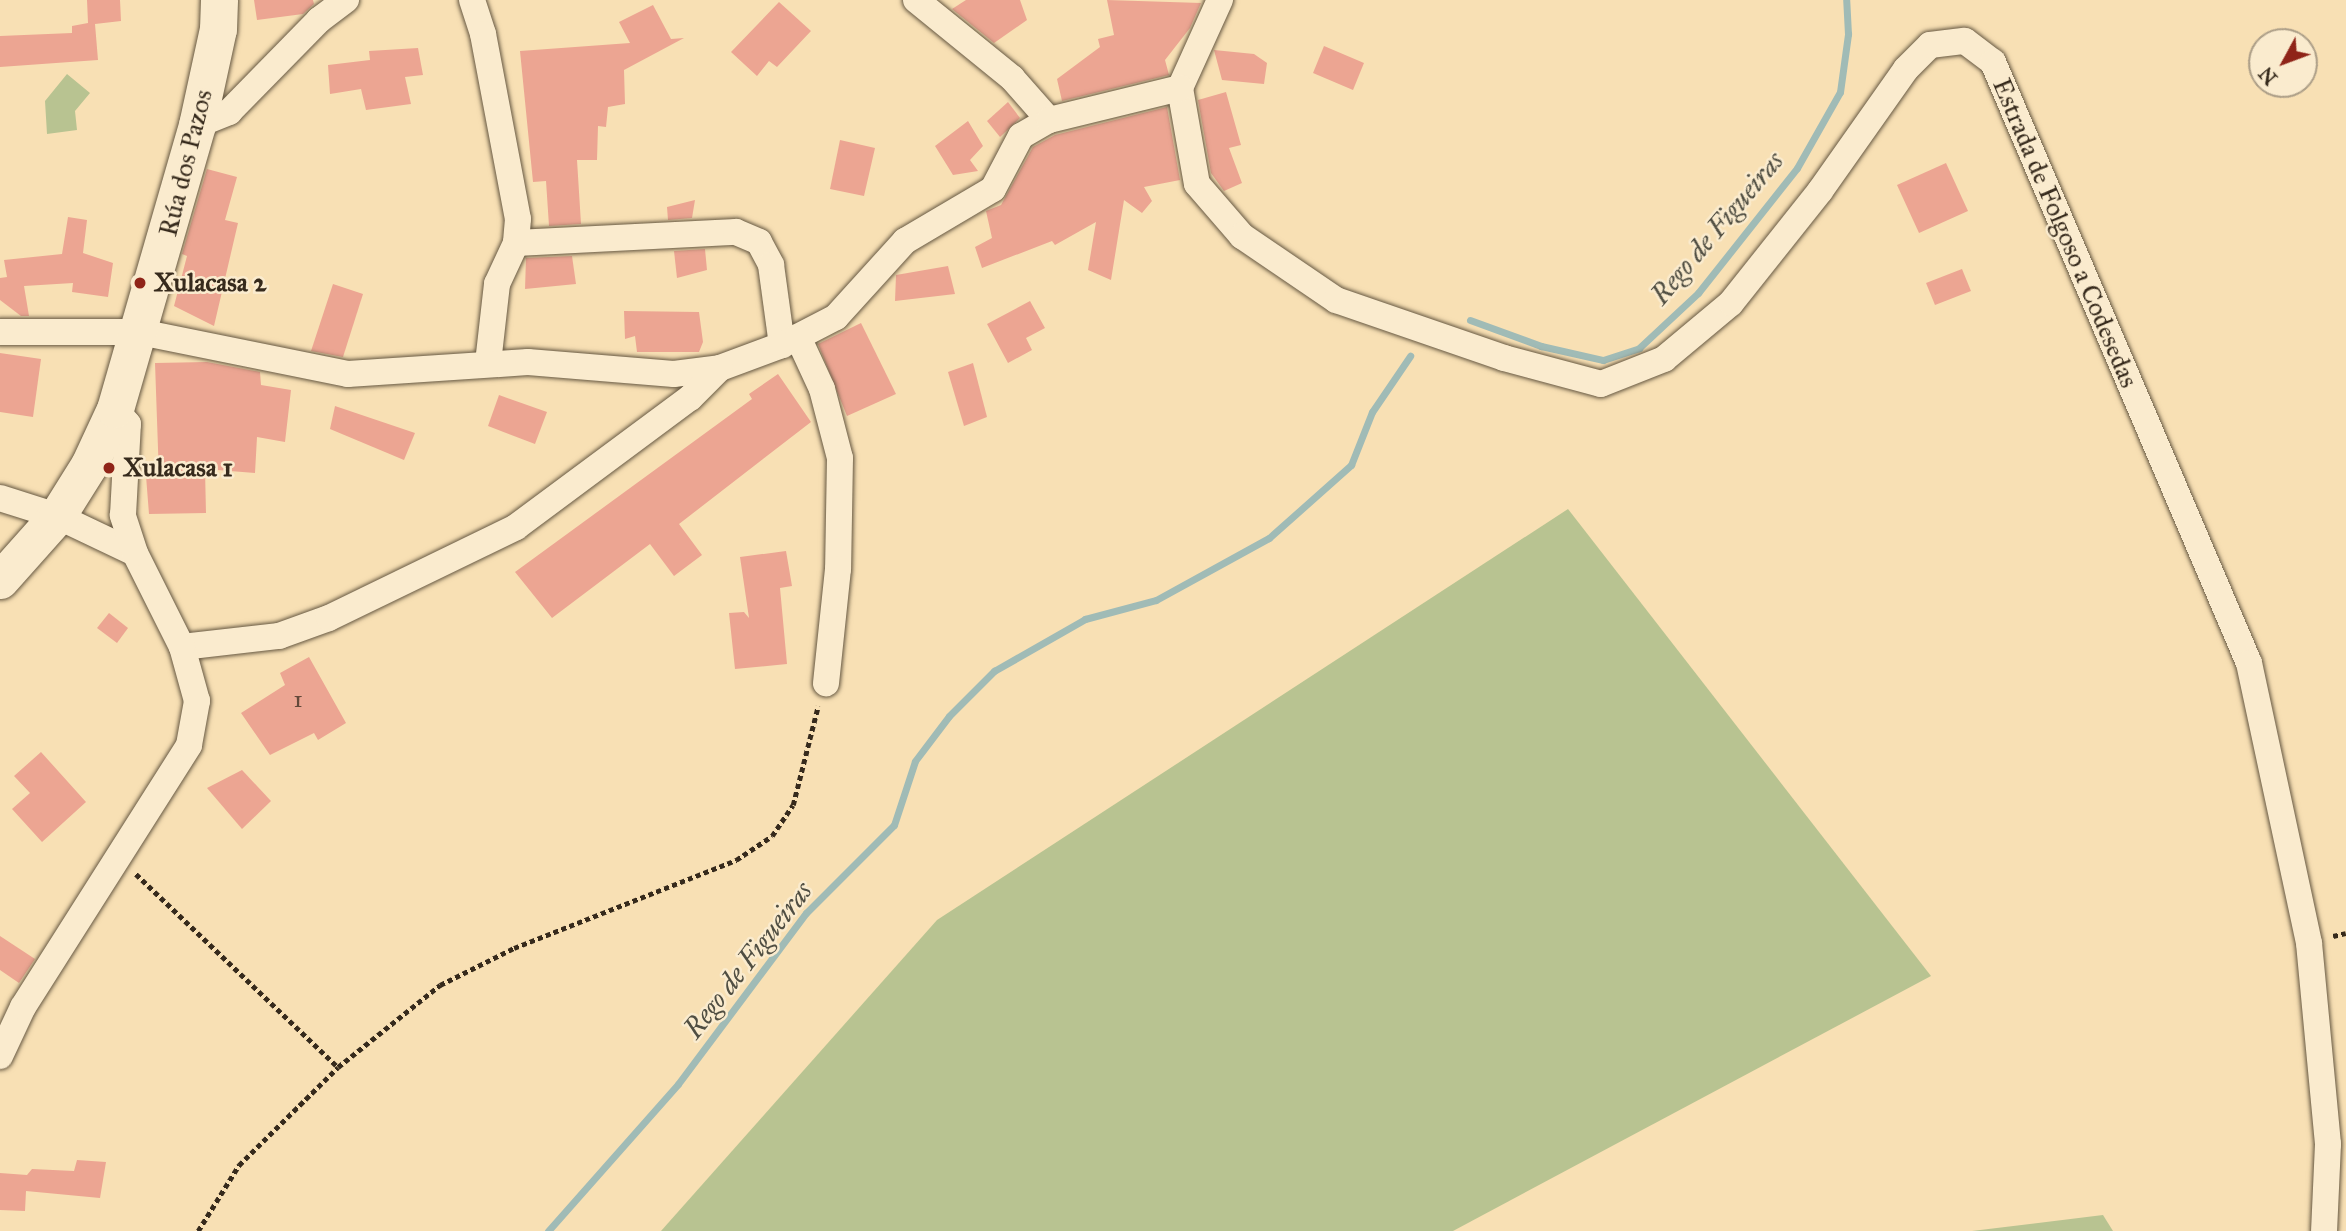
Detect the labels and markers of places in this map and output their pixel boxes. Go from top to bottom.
place label: Xulacasa 2 [154,267,266,299]
marker: Xulacasa 2 [132,275,148,291]
place label: Xulacasa 1 [123,452,233,484]
marker: Xulacasa 1 [101,460,117,476]

